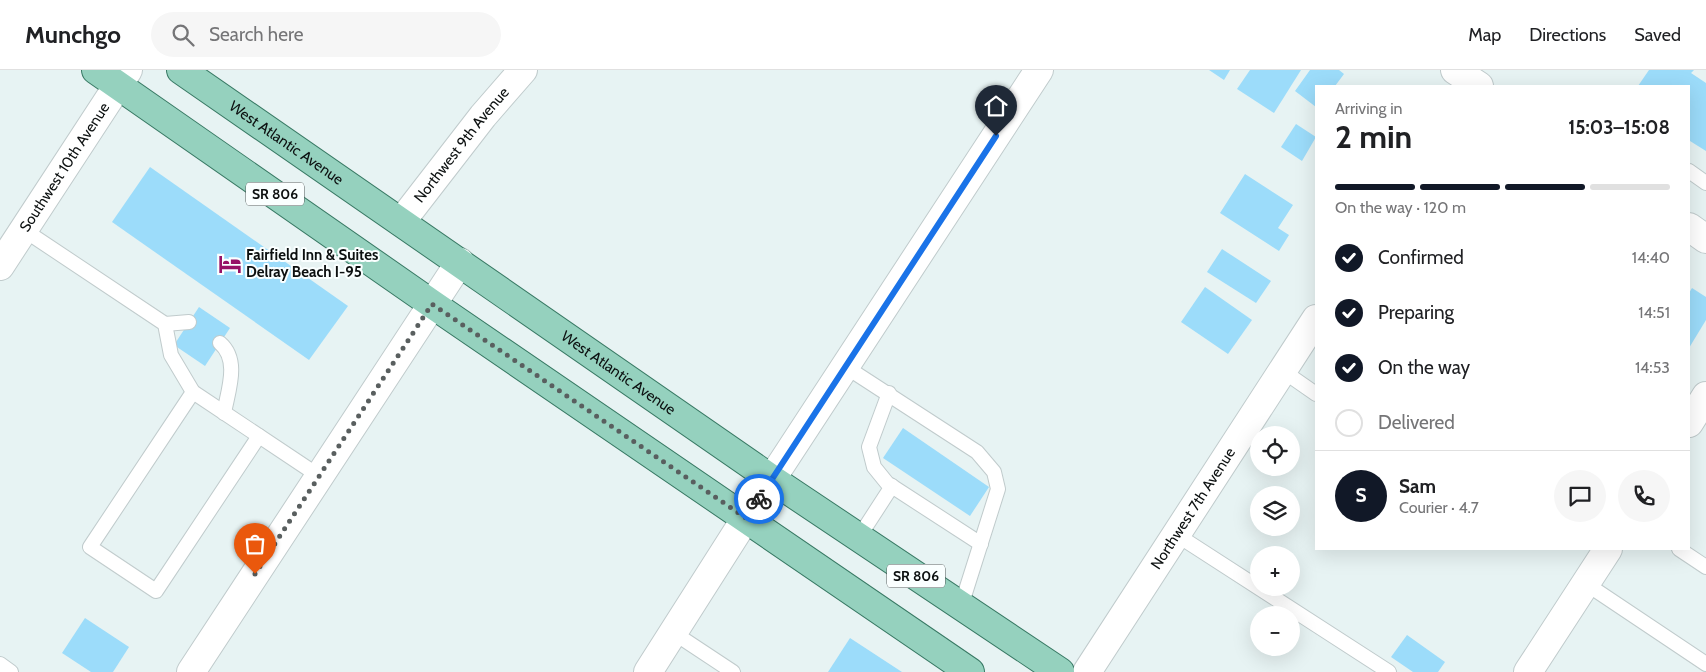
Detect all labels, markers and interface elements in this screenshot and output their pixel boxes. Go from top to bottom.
search box [151,12,501,57]
text: Munchgo [25,20,121,49]
icon: search [169,21,197,49]
text: Search here [209,23,303,46]
text: Map [1468,24,1501,46]
text: Directions [1529,24,1606,46]
text: Saved [1634,24,1681,46]
street label: Northwest 9th Avenue [410,83,513,206]
pin [975,85,1017,136]
icon: home [982,92,1010,120]
street label: West Atlantic Avenue [226,97,347,189]
street label: Southwest 10th Avenue [16,99,113,235]
text: Arriving in [1335,99,1402,118]
text: 15:03–15:08 [1568,116,1670,139]
text: 2 min [1335,117,1412,156]
road number: SR 806 [246,182,304,206]
text: On the way · 120 m [1335,198,1466,217]
icon: check [1335,244,1363,272]
place label: Fairfield Inn & Suites Delray Beach I-95 [246,246,378,281]
text: Confirmed [1378,246,1464,269]
text: 14:40 [1632,248,1670,267]
hotel icon: Fairfield Inn & Suites Delray Beach I-95 [217,251,243,277]
icon: check [1335,299,1363,327]
text: Preparing [1378,301,1454,324]
text: 14:51 [1638,303,1670,322]
street label: West Atlantic Avenue [558,327,679,419]
icon: check [1335,354,1363,382]
text: On the way [1378,356,1470,379]
text: 14:53 [1635,358,1670,377]
text: Delivered [1378,411,1455,434]
map controls [1250,426,1300,656]
button: locate [1250,426,1300,476]
street label: Northwest 7th Avenue [1147,444,1239,573]
button: chat [1554,470,1606,522]
button: phone [1618,470,1670,522]
courier [734,474,784,524]
text: Sam [1399,475,1436,498]
text: S [1355,484,1367,507]
icon: bike [745,485,773,513]
button: layers [1250,486,1300,536]
text: Courier · 4.7 [1399,498,1479,517]
pin [234,523,276,574]
icon: bag [241,530,269,558]
button: + [1250,546,1300,596]
road number: SR 806 [887,564,945,588]
button: − [1250,606,1300,656]

